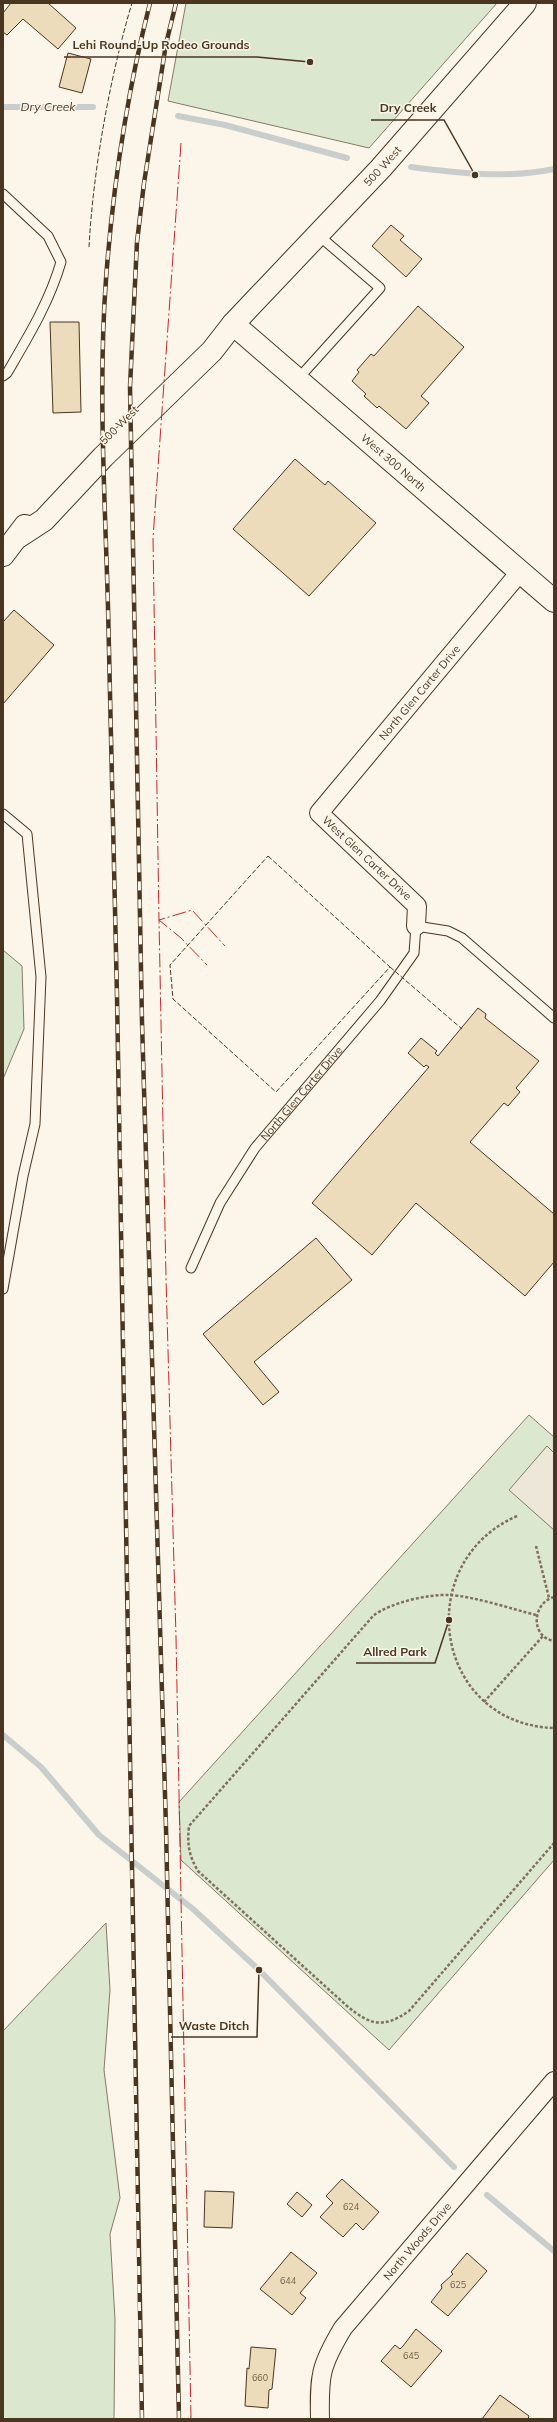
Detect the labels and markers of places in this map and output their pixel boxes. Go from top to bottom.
callout: Lehi Round-Up Rodeo Grounds [64,33,257,57]
callout: Dry Creek [371,96,444,120]
callout: Allred Park [356,1639,435,1663]
callout: Waste Ditch [171,2013,257,2037]

